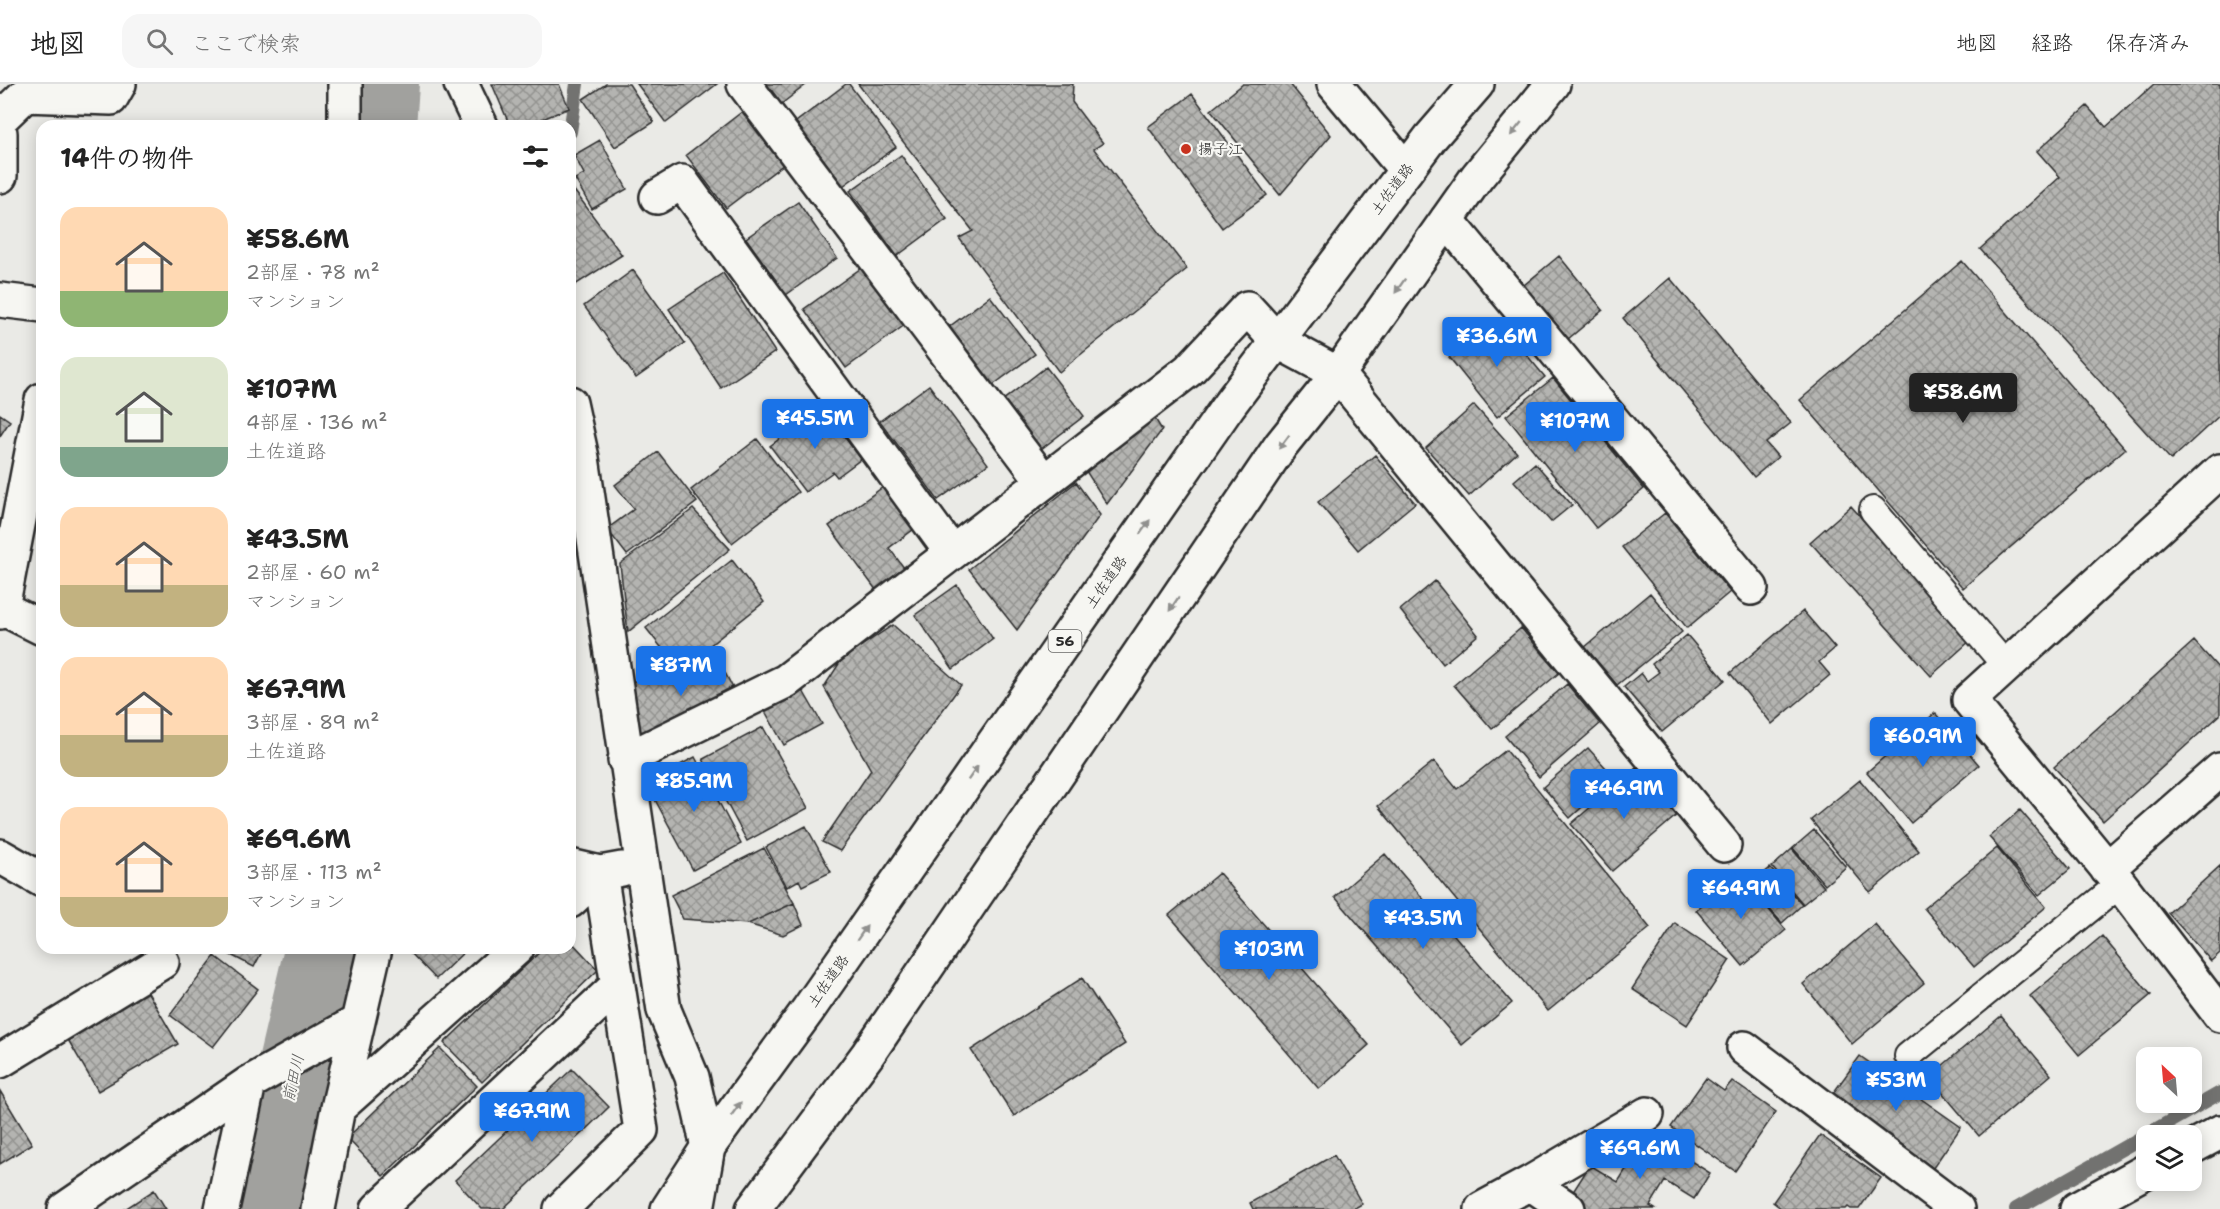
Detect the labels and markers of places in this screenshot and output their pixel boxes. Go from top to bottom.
place label: 揚子江 [1198,139,1243,159]
marker: 揚子江 [1179,142,1193,156]
pin: ¥36.6M [1448,317,1546,368]
pin: ¥58.6M [1914,373,2012,424]
pin: ¥45.5M [766,399,864,450]
pin: ¥107M [1533,402,1617,453]
pin: ¥87M [645,646,717,697]
pin: ¥60.9M [1874,717,1972,768]
pin: ¥85.9M [645,762,743,813]
pin: ¥46.9M [1575,769,1673,820]
pin: ¥64.9M [1692,869,1790,920]
pin: ¥43.5M [1374,899,1472,950]
pin: ¥103M [1227,930,1311,981]
pin: ¥53M [1860,1061,1932,1112]
pin: ¥67.9M [483,1092,581,1143]
pin: ¥69.6M [1591,1129,1689,1180]

